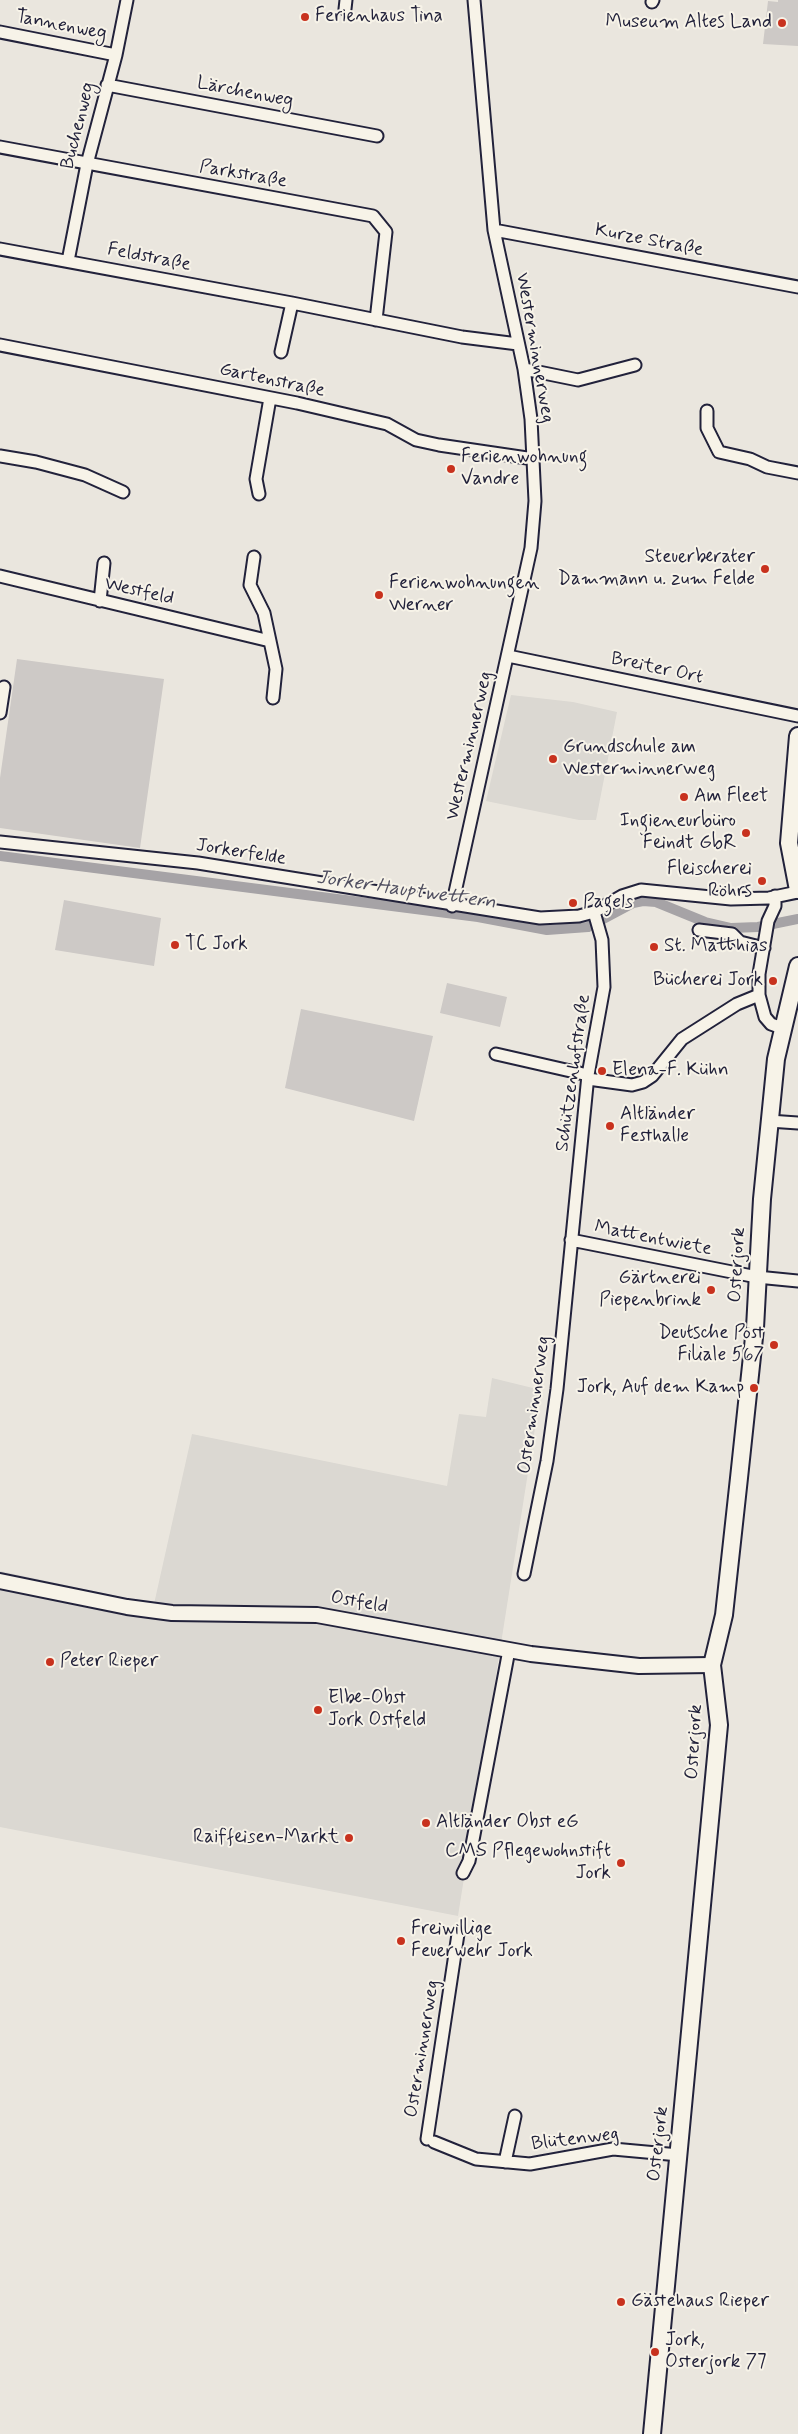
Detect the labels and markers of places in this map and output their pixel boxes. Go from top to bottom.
place label: Ferienhaus Tina [315,6,443,28]
marker: Ferienhaus Tina [299,11,311,23]
place label: Museum Altes Land [606,12,772,34]
marker: Museum Altes Land [776,17,788,29]
place label: Ferienwohnung Vandre [461,447,588,491]
marker: Ferienwohnung Vandre [445,463,457,475]
place label: Steuerberater Dammann u. zum Felde [558,547,755,591]
marker: Steuerberater Dammann u. zum Felde [759,563,771,575]
place label: Ferienwohnungen Werner [389,573,539,617]
marker: Ferienwohnungen Werner [373,589,385,601]
place label: Grundschule am Westerminnerweg [563,737,715,781]
marker: Grundschule am Westerminnerweg [547,753,559,765]
place label: Am Fleet [694,786,768,808]
marker: Am Fleet [678,791,690,803]
place label: Ingieneurbüro Feindt GbR [620,811,736,855]
marker: Ingieneurbüro Feindt GbR [740,827,752,839]
place label: Fleischerei Röhrs [667,859,752,903]
marker: Fleischerei Röhrs [756,875,768,887]
place label: Pagels [583,892,633,914]
marker: Pagels [567,897,579,909]
place label: TC Jork [185,934,248,956]
place label: St. Matthias [664,936,767,958]
marker: TC Jork [169,939,181,951]
marker: St. Matthias [648,941,660,953]
place label: Bücherei Jork [653,970,763,992]
marker: Bücherei Jork [767,975,779,987]
place label: Elena-F. Kühn [612,1060,729,1082]
marker: Elena-F. Kühn [596,1065,608,1077]
place label: Altländer Festhalle [620,1104,695,1148]
marker: Altländer Festhalle [604,1120,616,1132]
place label: Gärtnerei Piepenbrink [599,1268,701,1312]
marker: Gärtnerei Piepenbrink [705,1284,717,1296]
place label: Deutsche Post Filiale 567 [658,1323,764,1367]
marker: Deutsche Post Filiale 567 [768,1339,780,1351]
place label: Jork, Auf dem Kamp [577,1377,744,1399]
marker: Jork, Auf dem Kamp [748,1382,760,1394]
place label: Peter Rieper [60,1651,158,1673]
marker: Peter Rieper [44,1656,56,1668]
place label: Elbe-Obst Jork Ostfeld [328,1688,426,1732]
marker: Elbe-Obst Jork Ostfeld [312,1704,324,1716]
place label: Altländer Obst eG [436,1812,579,1834]
marker: Altländer Obst eG [420,1817,432,1829]
place label: Raiffeisen-Markt [193,1827,339,1849]
marker: Raiffeisen-Markt [343,1832,355,1844]
place label: CMS Pflegewohnstift Jork [445,1841,611,1885]
marker: CMS Pflegewohnstift Jork [615,1857,627,1869]
place label: Freiwillige Feuerwehr Jork [411,1919,533,1963]
marker: Freiwillige Feuerwehr Jork [395,1935,407,1947]
place label: Gästehaus Rieper [631,2291,769,2313]
marker: Gästehaus Rieper [615,2296,627,2308]
place label: Jork, Osterjork 77 [665,2330,767,2374]
marker: Jork, Osterjork 77 [649,2346,661,2358]

